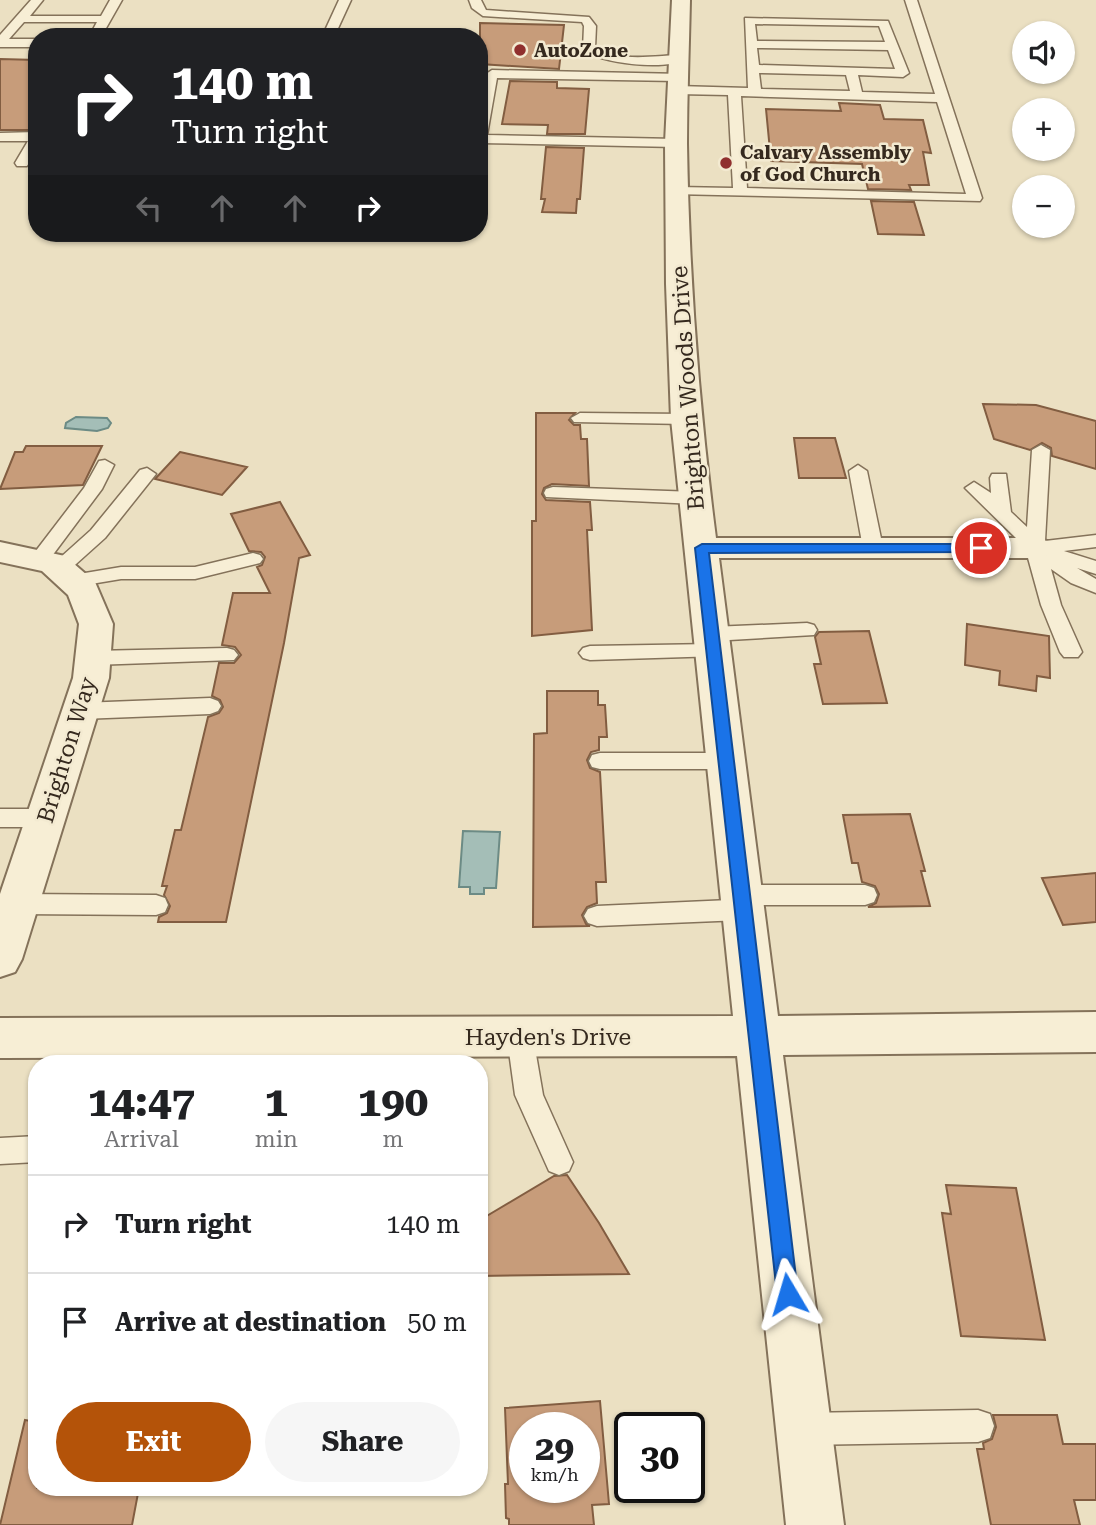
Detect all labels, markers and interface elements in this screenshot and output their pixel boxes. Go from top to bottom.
map controls [1012,21,1075,238]
button: sound [1012,21,1075,84]
place label: AutoZone [534,39,628,62]
marker: AutoZone [512,42,528,58]
text: 140 m [171,54,313,111]
icon: right [56,56,147,147]
button: + [1012,98,1075,161]
text: Turn right [171,113,328,151]
place label: Calvary Assembly of God Church [740,141,912,186]
marker: Calvary Assembly of God Church [718,155,734,171]
button: − [1012,175,1075,238]
icon: left [130,189,168,227]
icon: ahead [203,189,241,227]
icon: ahead [276,189,314,227]
icon: right [349,189,387,227]
street label: Brighton Woods Drive [666,265,710,511]
pin [951,518,1011,578]
icon: arrive [962,529,1000,567]
street label: Brighton Way [32,673,102,826]
street label: Hayden's Drive [465,1024,631,1051]
text: 14:47 [88,1077,195,1126]
text: 1 [265,1077,288,1126]
text: 190 [358,1077,428,1126]
text: Arrival [104,1126,179,1153]
text: min [255,1126,298,1153]
text: m [382,1126,403,1153]
icon: right [56,1205,94,1243]
text: Turn right [115,1209,251,1239]
text: 140 m [386,1209,460,1239]
position arrow [751,1257,825,1331]
icon: arrive [56,1303,94,1341]
text: Arrive at destination [115,1307,386,1337]
text: 50 m [407,1307,467,1337]
button: Exit [56,1402,251,1482]
button: Share [265,1402,460,1482]
speed limit sign: 30 [614,1412,705,1503]
text: 29 [535,1428,574,1469]
text: km/h [530,1464,579,1485]

